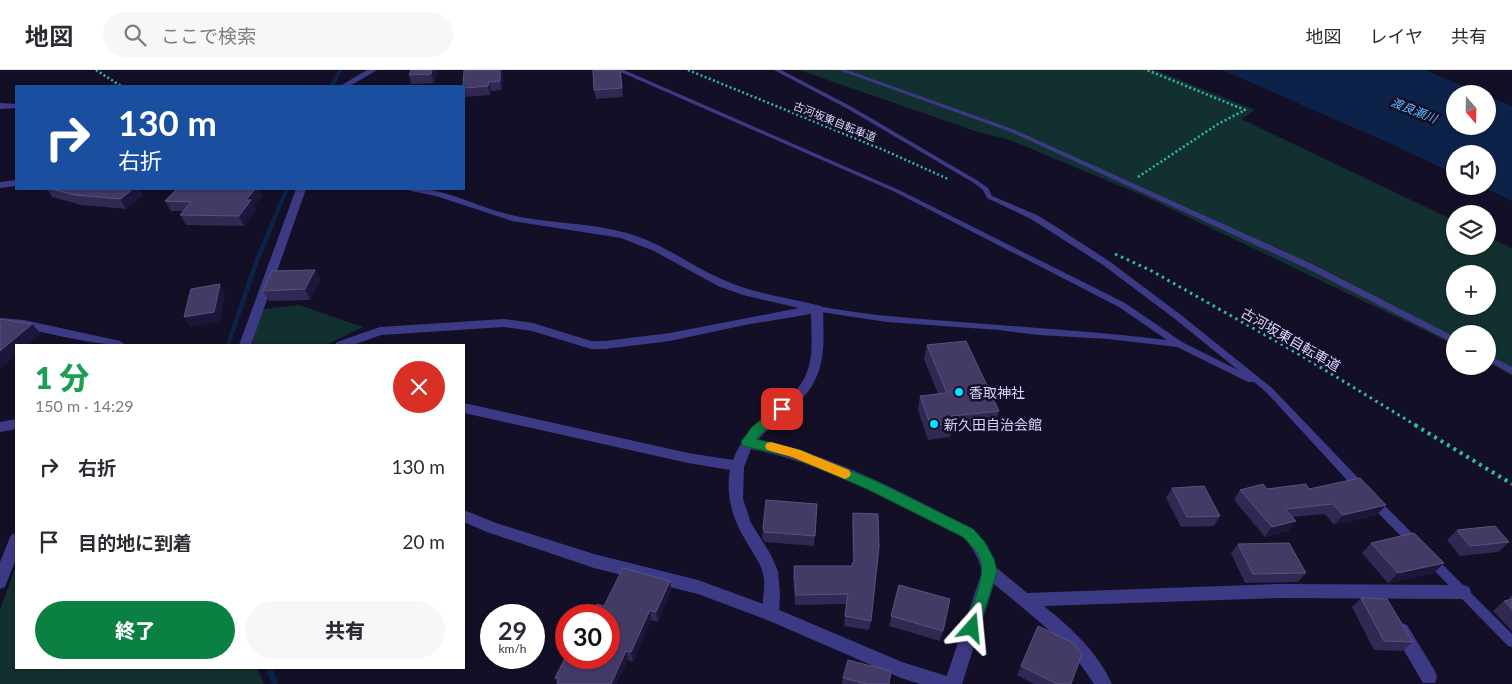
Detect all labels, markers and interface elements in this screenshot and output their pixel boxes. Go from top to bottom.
search box [103,12,453,57]
text: 地図 [25,21,73,50]
icon: search [121,21,149,49]
text: ここで検索 [161,24,256,47]
text: 地図 [1306,25,1342,47]
text: レイヤ [1370,25,1423,47]
text: 共有 [1451,25,1487,47]
north arrow [1446,85,1496,135]
map controls [1446,85,1496,375]
water label: 渡良瀬川 [1389,94,1441,127]
street label: 古河坂東自転車道 [792,98,878,144]
text: 130 m [118,101,217,143]
icon: right [35,105,100,170]
button: sound [1446,145,1496,195]
text: 右折 [118,147,162,174]
button: layers [1446,205,1496,255]
button: + [1446,265,1496,315]
street label: 古河坂東自転車道 [1238,304,1344,374]
button: − [1446,325,1496,375]
text: 1 分 [35,359,89,395]
button: close [393,361,445,413]
place label: 香取神社 [969,384,1025,401]
marker: 香取神社 [953,386,965,398]
pin [761,388,803,430]
icon: arrive [768,395,796,423]
text: 150 m · 14:29 [35,396,134,415]
place label: 新久田自治会館 [944,416,1042,433]
marker: 新久田自治会館 [928,418,940,430]
icon: right [35,453,63,481]
text: 130 m [391,455,445,478]
text: 右折 [78,456,116,479]
icon: arrive [35,528,63,556]
text: 20 m [402,530,445,553]
text: 目的地に到着 [78,531,192,554]
button: 終了 [35,601,235,659]
button: 共有 [245,601,445,659]
position arrow [945,601,997,653]
speed limit sign: 30 [555,604,620,669]
text: 29 [498,615,527,645]
text: km/h [498,641,527,656]

